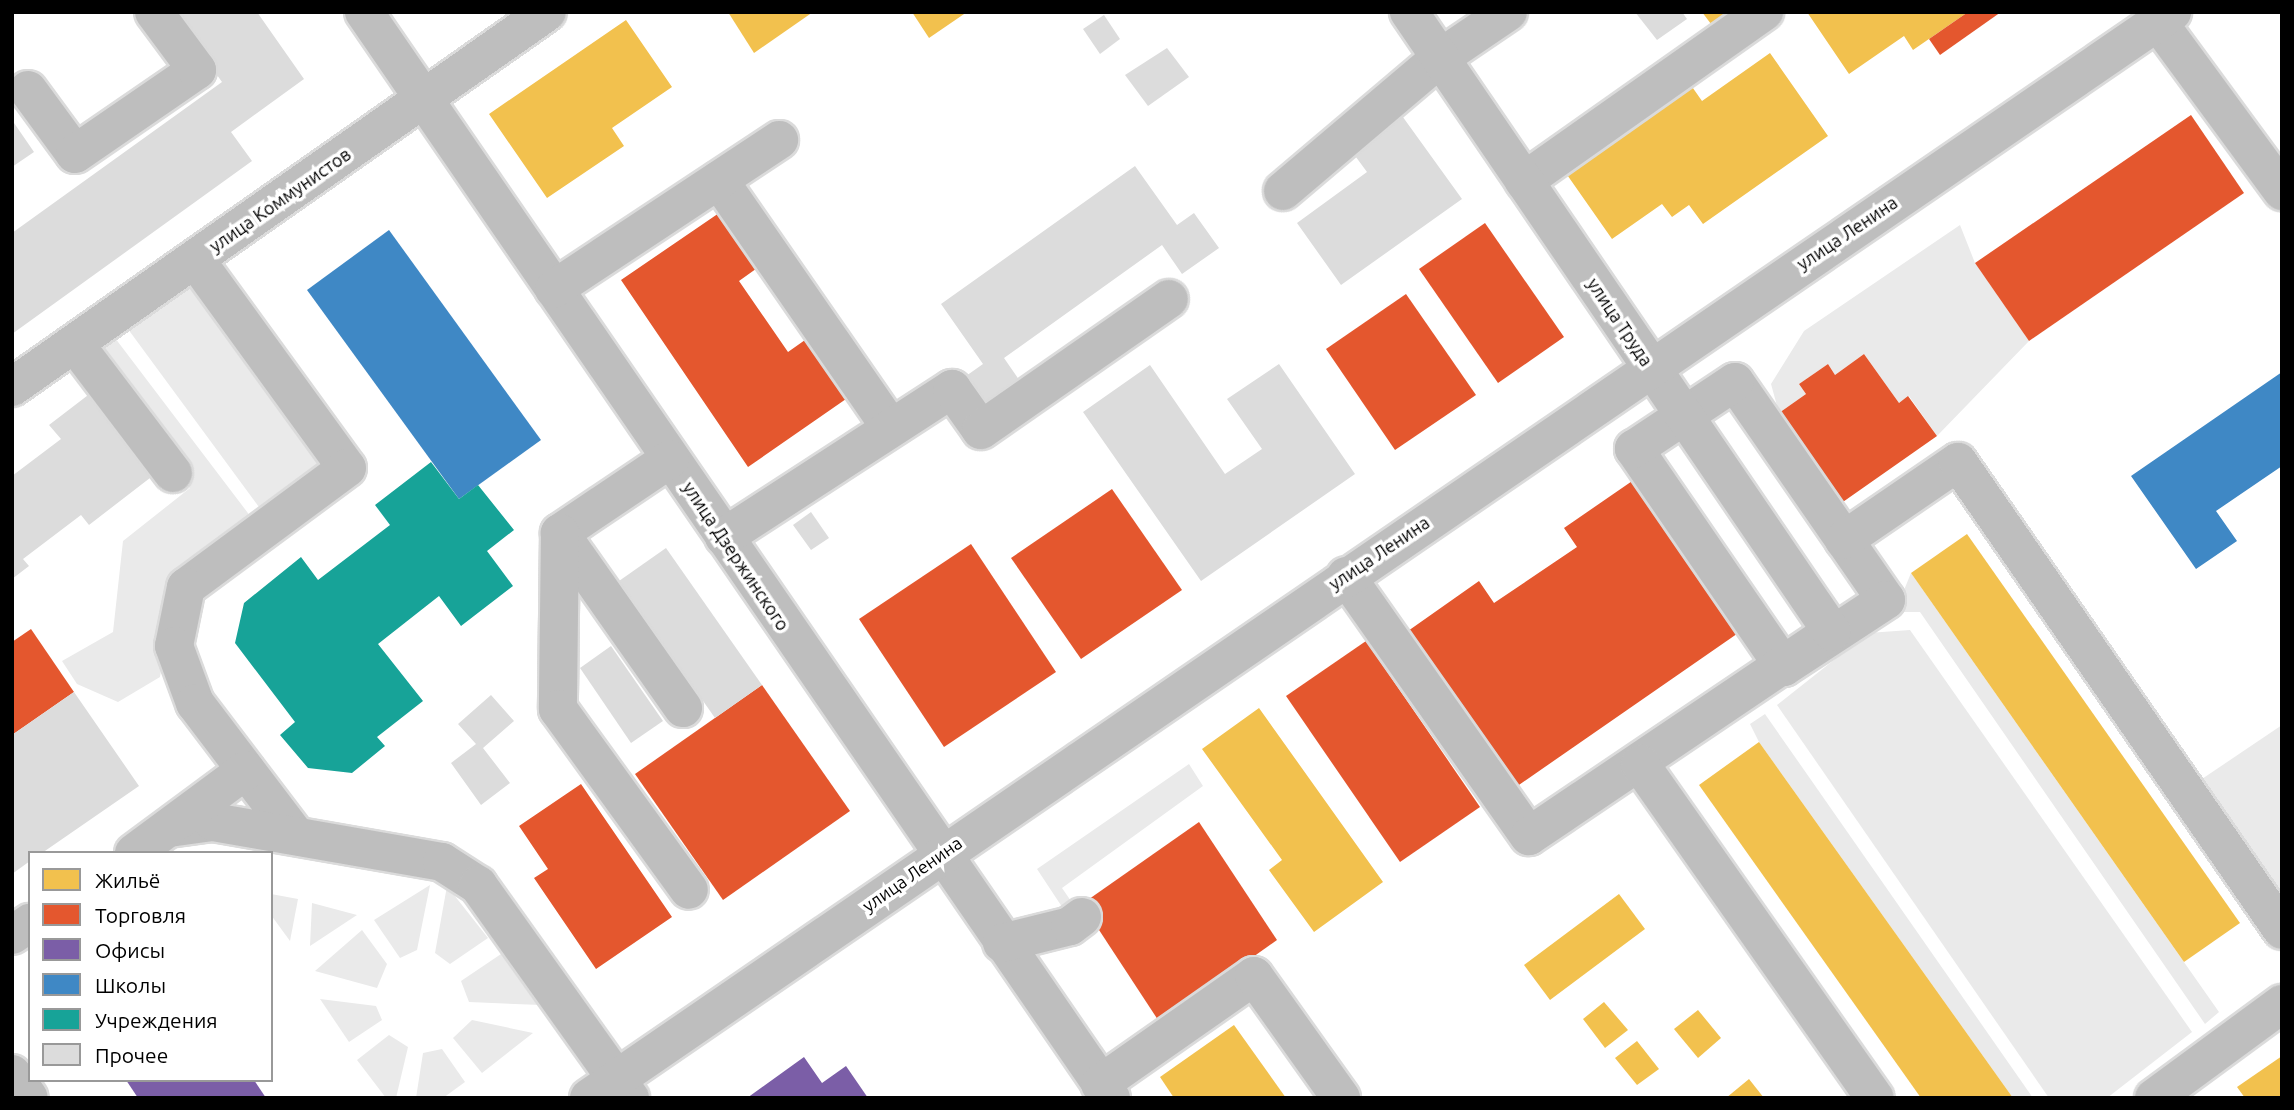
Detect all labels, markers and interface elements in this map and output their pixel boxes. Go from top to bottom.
street label: улица Коммунистов [205,143,355,257]
street label: улица Ленина [1793,191,1901,275]
street label: улица Труда [1583,274,1657,370]
street label: улица Дзержинского [678,477,794,635]
street label: улица Ленина [1325,511,1433,595]
street label: улица Ленина [858,832,966,916]
legend [28,851,273,1082]
text: Жильё [95,868,160,892]
text: Торговля [95,903,186,927]
text: Офисы [95,938,165,962]
text: Школы [95,973,166,997]
text: Учреждения [95,1008,218,1032]
text: Прочее [95,1043,168,1067]

